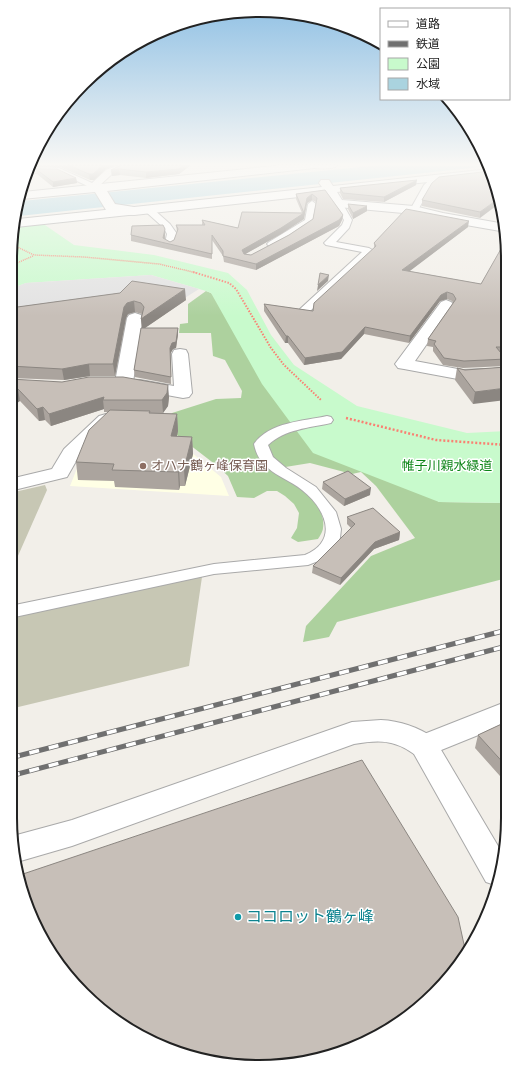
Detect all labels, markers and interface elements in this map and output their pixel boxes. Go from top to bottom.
legend [380,8,510,100]
text: 道路 [416,17,440,32]
text: 鉄道 [416,37,440,52]
text: 公園 [416,57,440,72]
text: 水域 [416,77,440,92]
place label: オハナ鶴ヶ峰保育園 [151,458,268,474]
park label: 帷子川親水緑道 [401,458,493,474]
marker: オハナ鶴ヶ峰保育園 [138,461,148,471]
place label: ココロット鶴ヶ峰 [246,908,374,927]
marker: ココロット鶴ヶ峰 [233,912,243,922]

